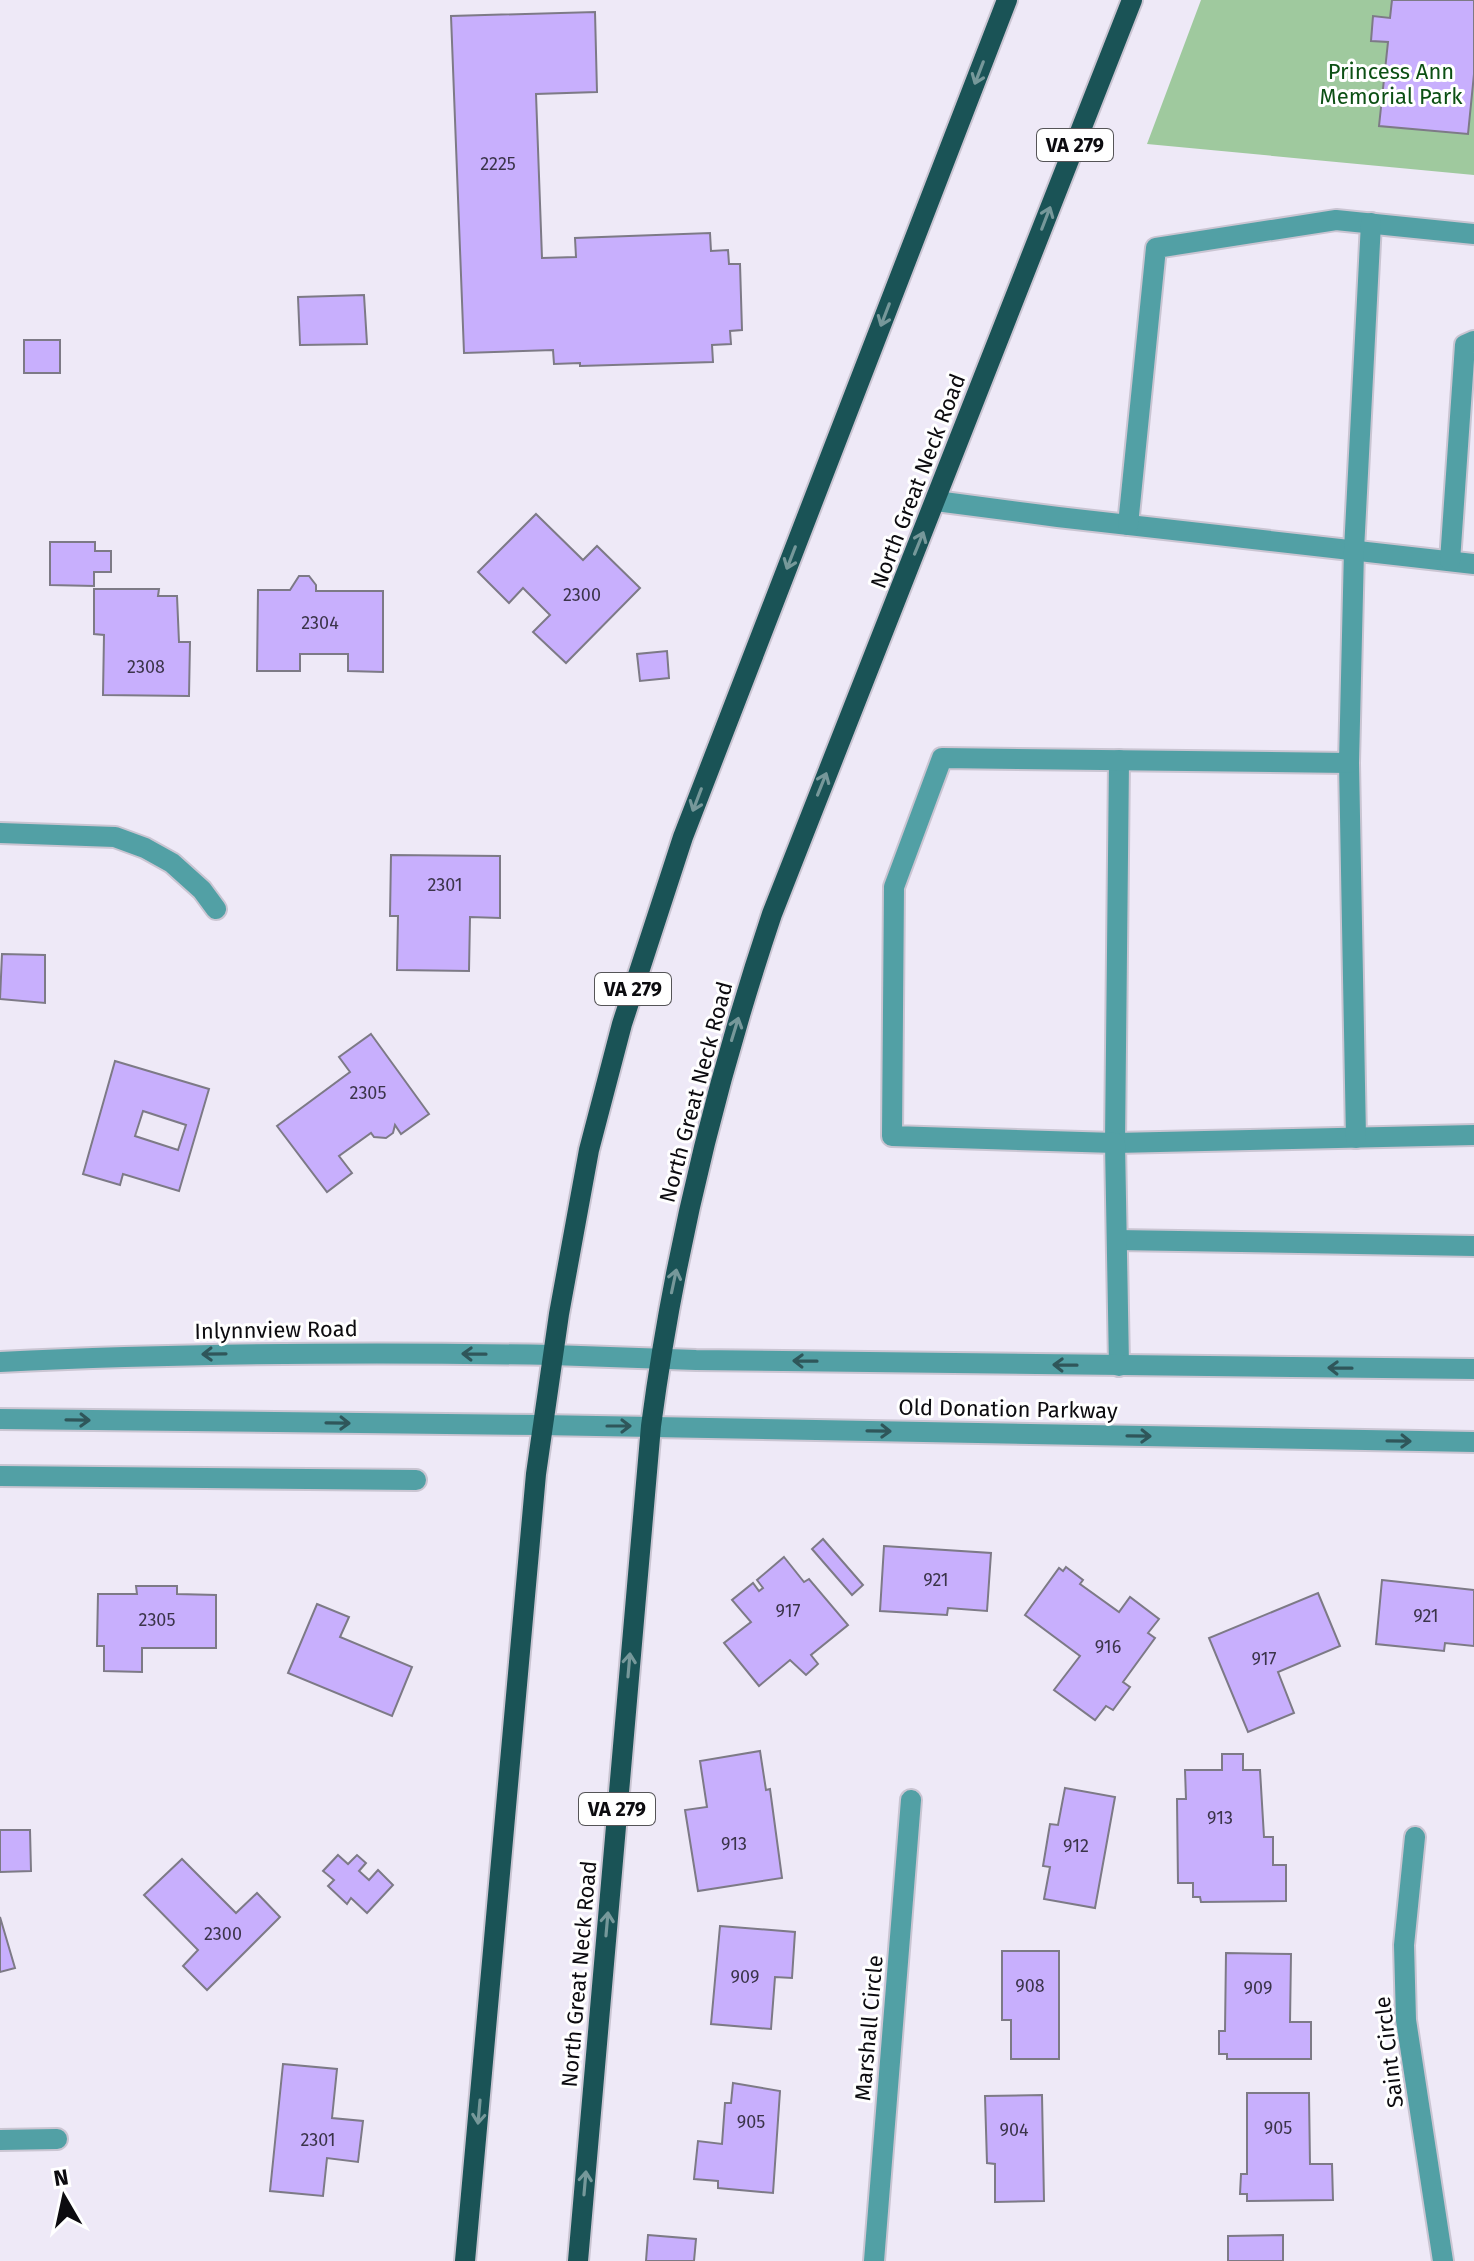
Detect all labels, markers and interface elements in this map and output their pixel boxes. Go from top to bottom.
park label: Princess Ann Memorial Park [1320,58,1463,110]
one-way arrow [971,60,985,85]
road number: VA 279 [1037,129,1113,161]
house number: 2225 [480,153,516,175]
one-way arrow [1040,206,1054,231]
one-way arrow [877,302,891,327]
street label: North Great Neck Road [865,370,971,592]
one-way arrow [913,531,928,556]
one-way arrow [783,545,797,570]
house number: 2300 [563,584,601,606]
house number: 2304 [301,612,339,634]
house number: 2308 [127,656,165,678]
one-way arrow [816,772,831,797]
one-way arrow [689,787,703,812]
house number: 2301 [427,874,463,896]
road number: VA 279 [595,973,671,1005]
street label: North Great Neck Road [654,979,738,1205]
one-way arrow [728,1016,743,1042]
house number: 2305 [350,1082,386,1104]
one-way arrow [667,1269,682,1295]
street label: Inlynnview Road [194,1315,358,1345]
one-way arrow [461,1346,488,1362]
one-way arrow [201,1347,228,1362]
one-way arrow [792,1353,819,1369]
one-way arrow [1052,1357,1079,1373]
one-way arrow [1327,1360,1354,1376]
street label: Old Donation Parkway [898,1394,1118,1424]
one-way arrow [64,1412,91,1428]
one-way arrow [324,1415,351,1431]
one-way arrow [605,1418,632,1434]
one-way arrow [865,1423,892,1438]
one-way arrow [1125,1428,1152,1443]
one-way arrow [1385,1433,1412,1449]
house number: 921 [923,1569,949,1591]
house number: 917 [776,1600,800,1622]
house number: 921 [1413,1605,1439,1627]
house number: 2305 [139,1609,175,1631]
house number: 916 [1095,1636,1121,1658]
house number: 917 [1252,1648,1276,1670]
one-way arrow [622,1652,637,1679]
road number: VA 279 [579,1793,655,1825]
house number: 913 [1207,1807,1233,1829]
house number: 913 [721,1833,747,1855]
house number: 912 [1063,1835,1089,1857]
street label: North Great Neck Road [556,1859,602,2089]
one-way arrow [600,1911,615,1938]
house number: 2300 [204,1923,242,1945]
street label: Marshall Circle [849,1954,889,2102]
house number: 909 [731,1966,759,1988]
house number: 908 [1015,1975,1045,1997]
house number: 909 [1244,1977,1272,1999]
street label: Saint Circle [1369,1995,1409,2109]
one-way arrow [471,2099,486,2125]
house number: 905 [737,2111,765,2133]
house number: 905 [1264,2117,1292,2139]
house number: 904 [999,2119,1029,2141]
house number: 2301 [300,2129,336,2151]
north arrow [24,2157,104,2237]
text: N [52,2163,70,2192]
one-way arrow [578,2170,593,2197]

